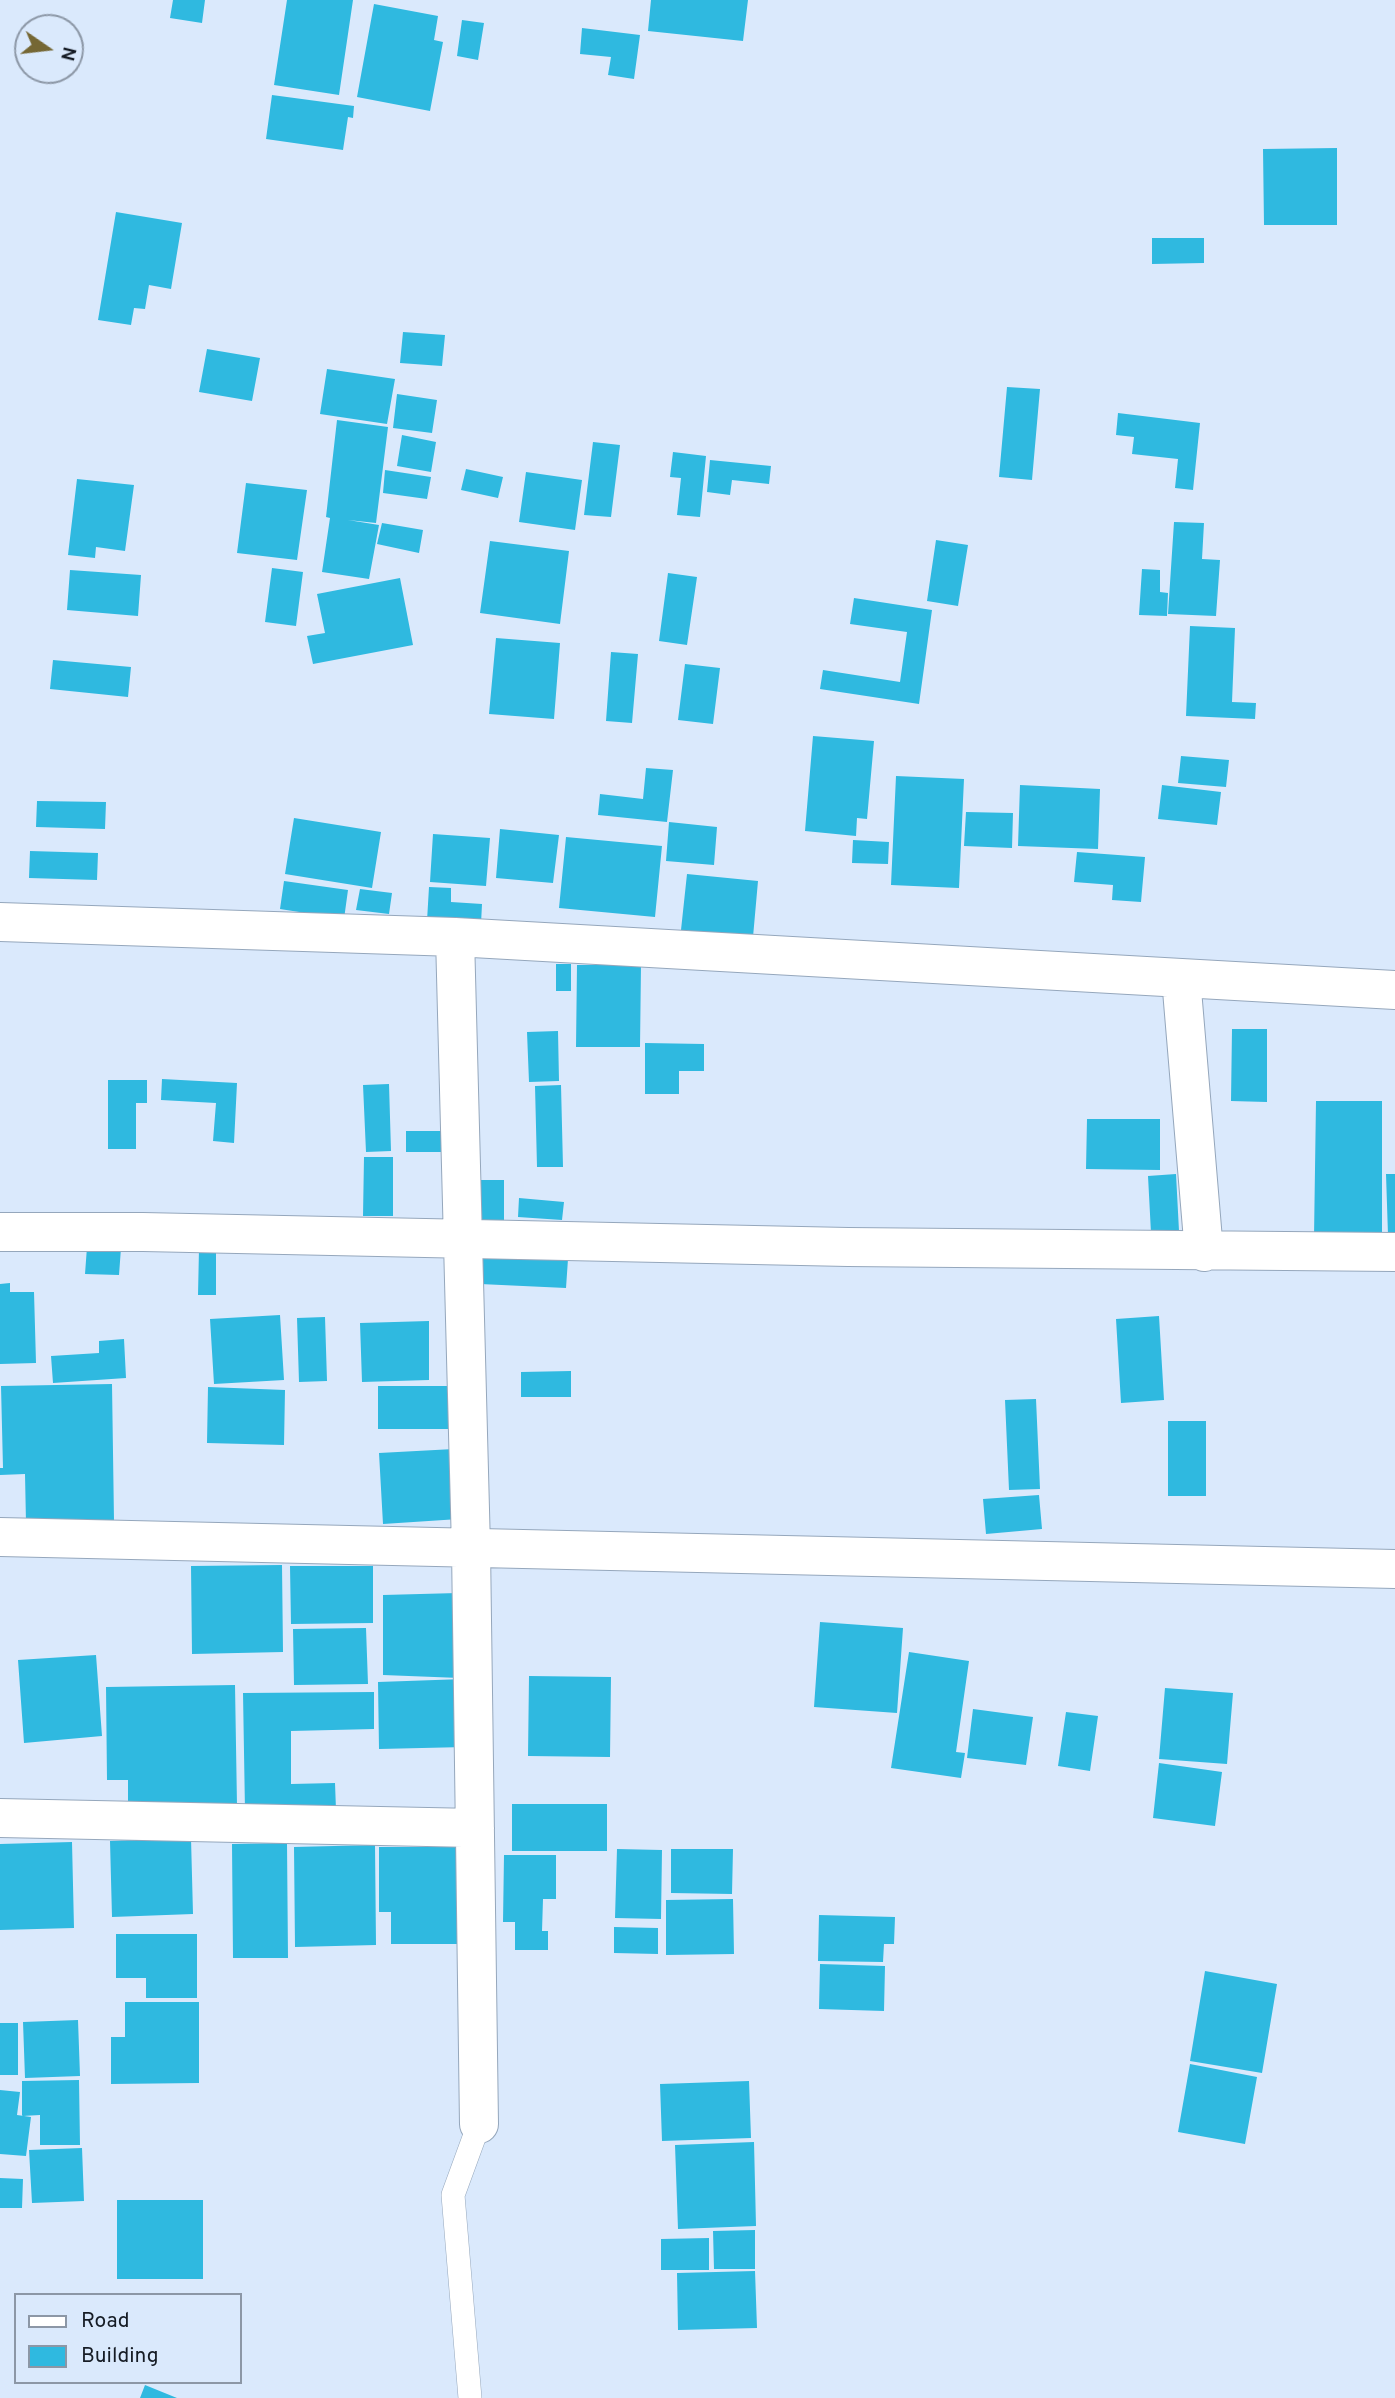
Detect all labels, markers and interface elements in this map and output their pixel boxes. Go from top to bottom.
north arrow [14,14,84,84]
text: N [54,44,81,63]
legend [14,2293,242,2384]
text: Road [81,2308,130,2335]
text: Building [81,2343,159,2370]

